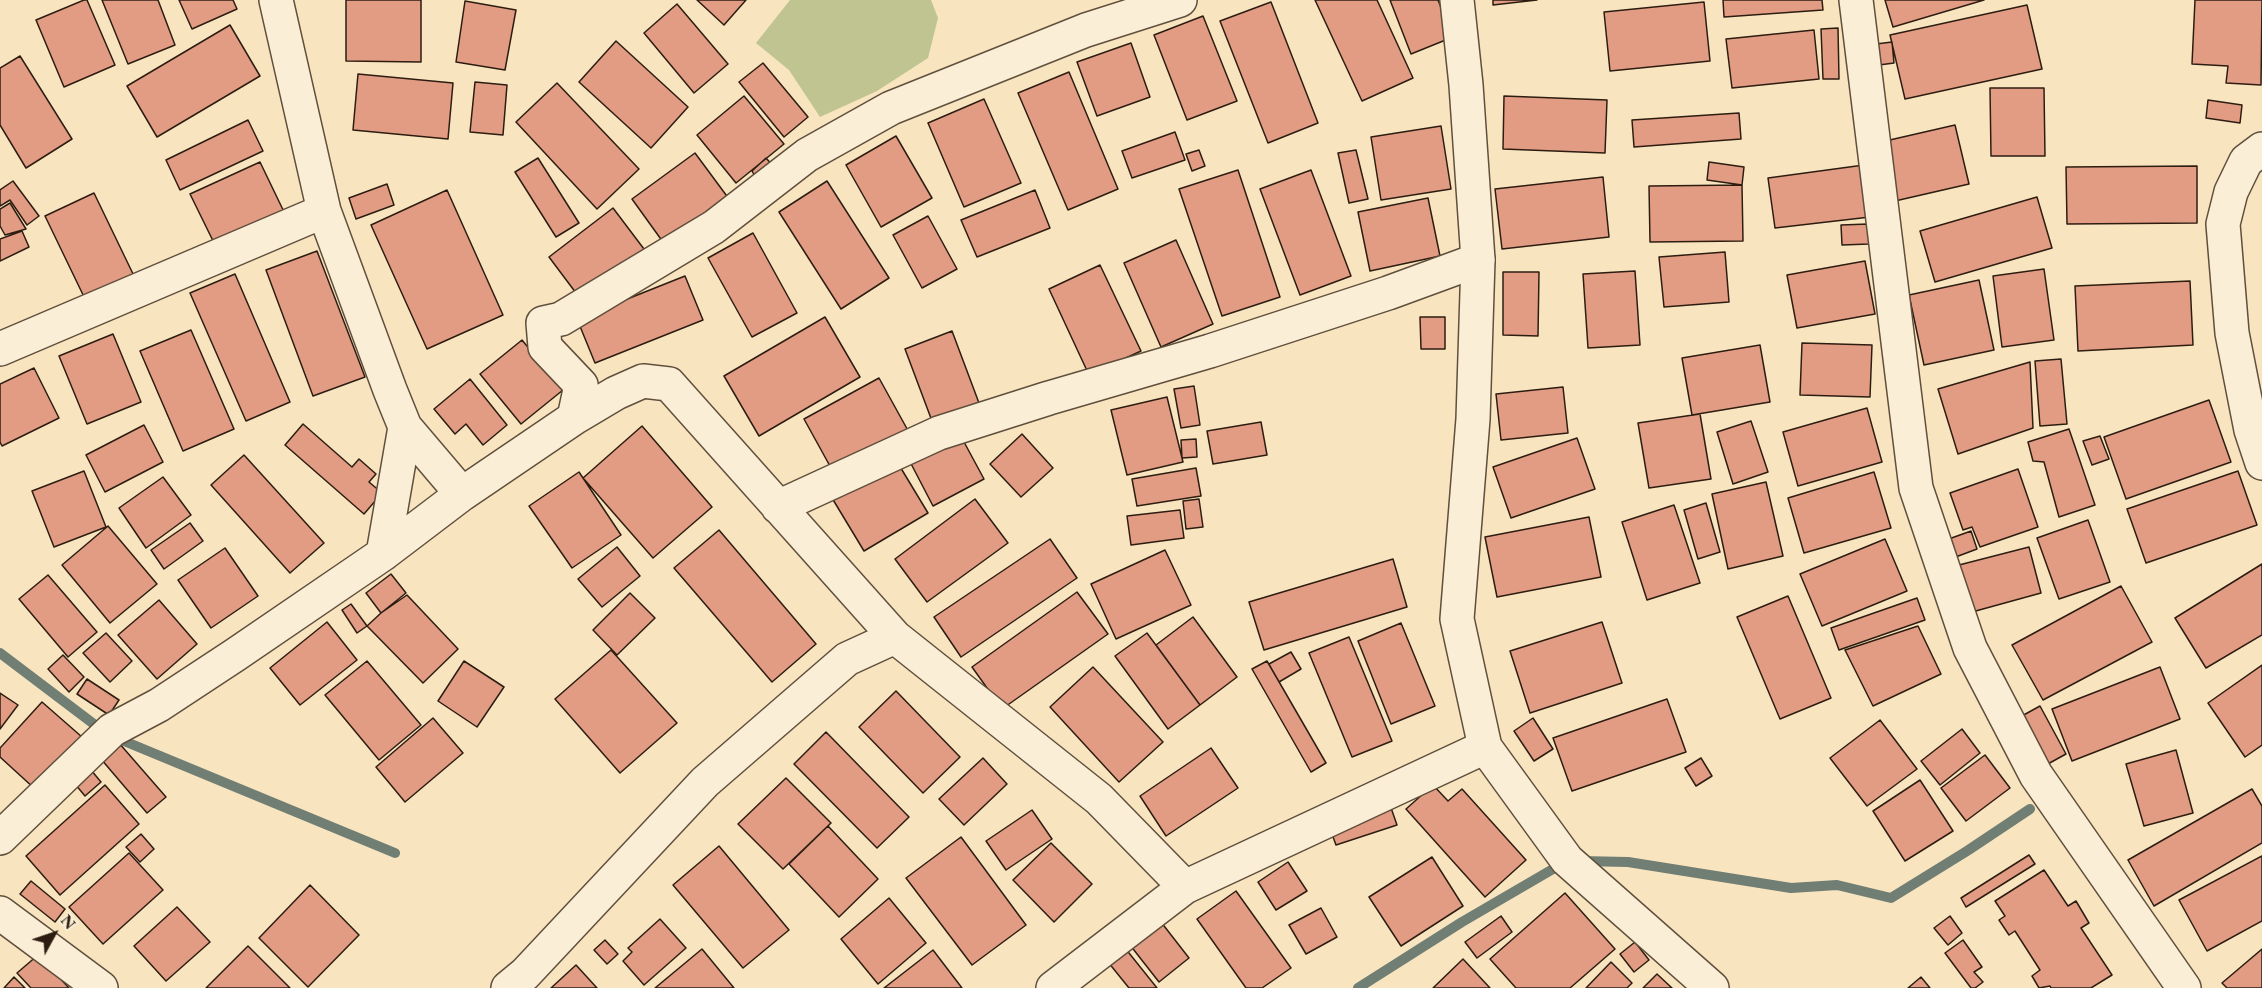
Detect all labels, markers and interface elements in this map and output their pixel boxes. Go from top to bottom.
north arrow [24,904,84,964]
text: N [56,910,80,934]

